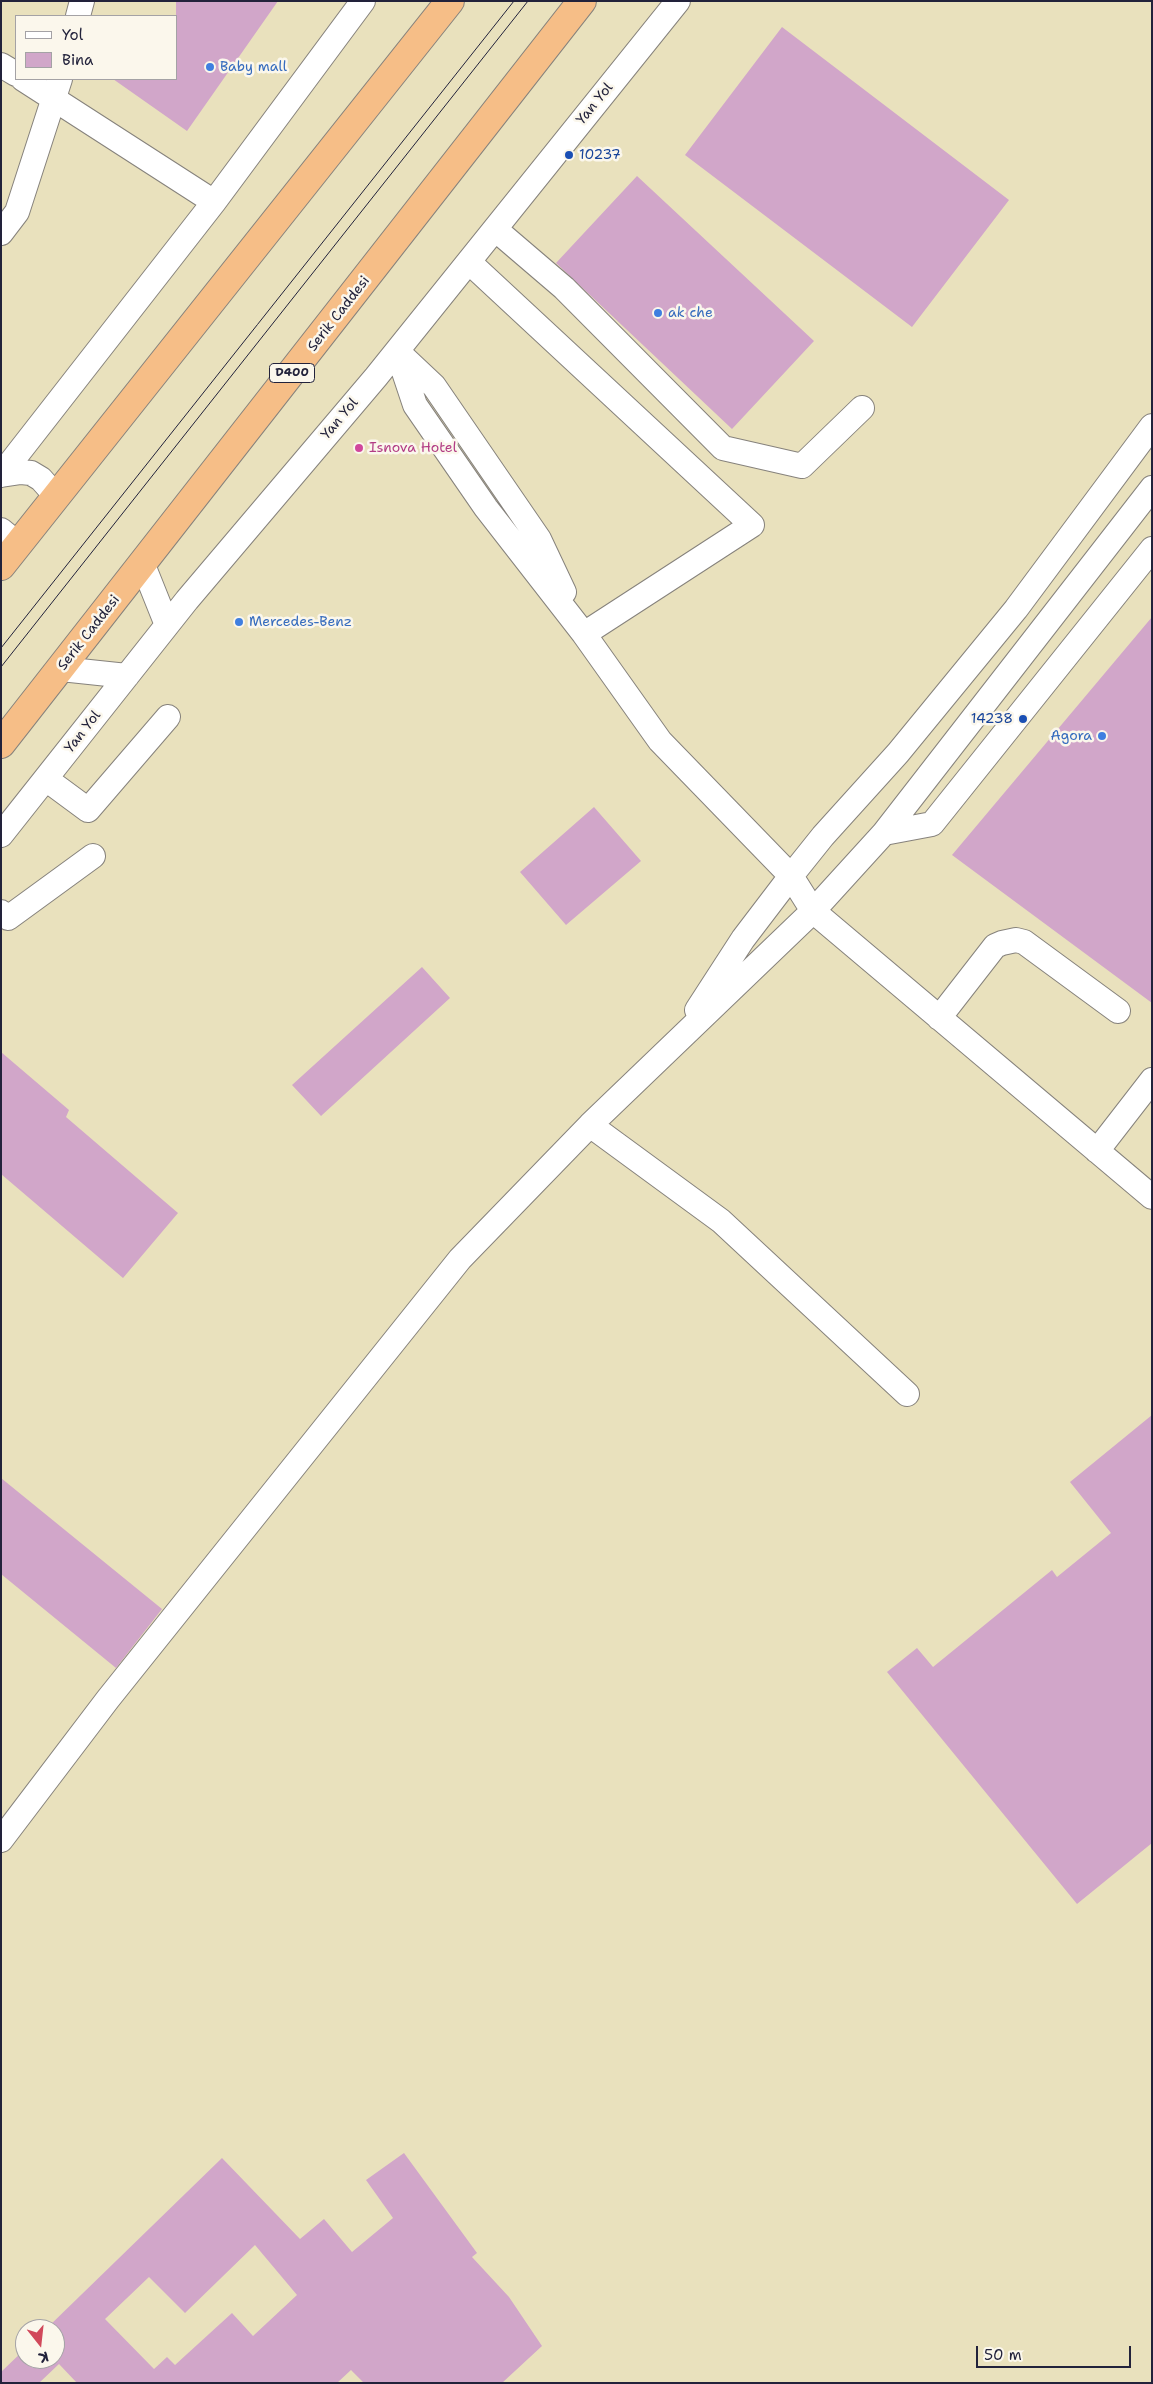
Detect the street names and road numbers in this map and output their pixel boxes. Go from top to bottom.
street label: Yan Yol [573,80,617,128]
street label: Serik Caddesi [304,273,374,355]
road number: D400 [270,363,314,382]
street label: Yan Yol [318,395,362,443]
street label: Serik Caddesi [54,592,124,674]
street label: Yan Yol [61,708,105,756]

